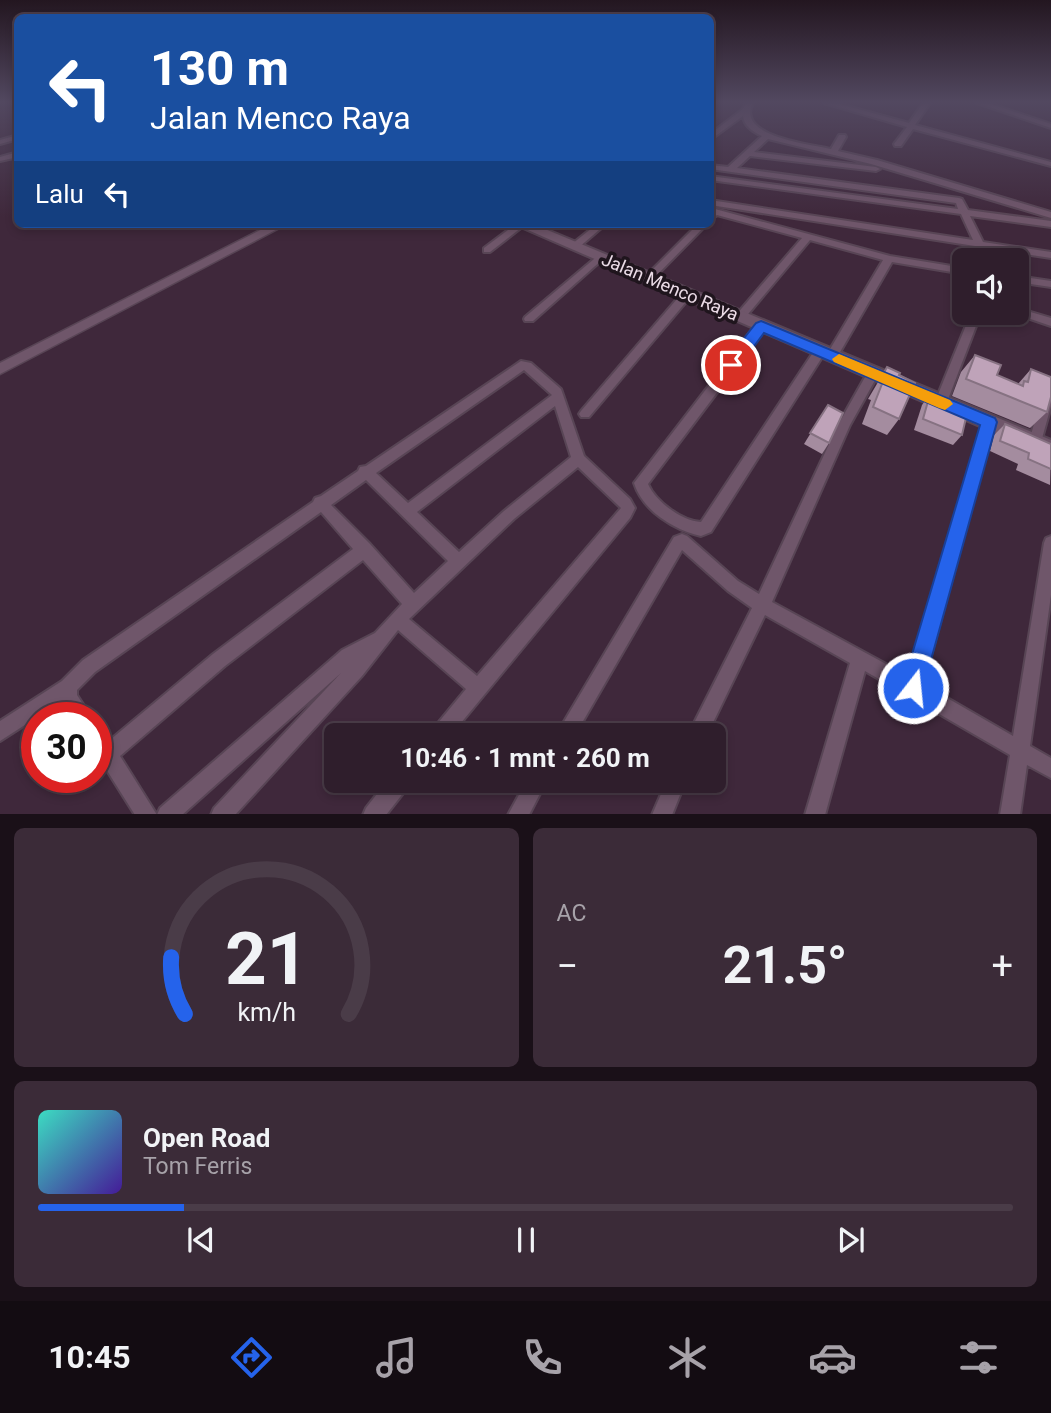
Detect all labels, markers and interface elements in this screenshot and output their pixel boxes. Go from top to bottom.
text: 130 m [150,40,289,97]
icon: left [35,42,126,133]
text: Jalan Menco Raya [150,99,411,137]
icon: left [98,175,136,213]
text: Lalu [35,179,84,209]
street label: Jalan Menco Raya [599,248,742,325]
map controls [952,248,1029,325]
button: sound [952,248,1029,325]
pin [701,335,761,395]
icon: arrive [712,346,750,384]
position arrow [876,651,950,725]
speed limit sign: 30 [21,702,112,793]
text: 10:46 · 1 mnt · 260 m [400,743,650,773]
text: AC [557,900,586,927]
text: 21 [224,916,308,1002]
text: 21.5° [722,935,847,996]
text: − [557,944,578,988]
text: + [991,944,1013,988]
text: km/h [237,997,296,1026]
text: Open Road [143,1123,271,1153]
text: Tom Ferris [143,1153,252,1180]
icon: previous [182,1221,220,1259]
icon: pause [507,1221,545,1259]
icon: next [832,1221,870,1259]
icon: directions [227,1333,276,1382]
icon: music [372,1333,421,1382]
icon: phone [518,1333,567,1382]
icon: climate [663,1333,712,1382]
icon: car [808,1333,857,1382]
icon: filters [954,1333,1003,1382]
text: 10:45 [48,1338,131,1376]

